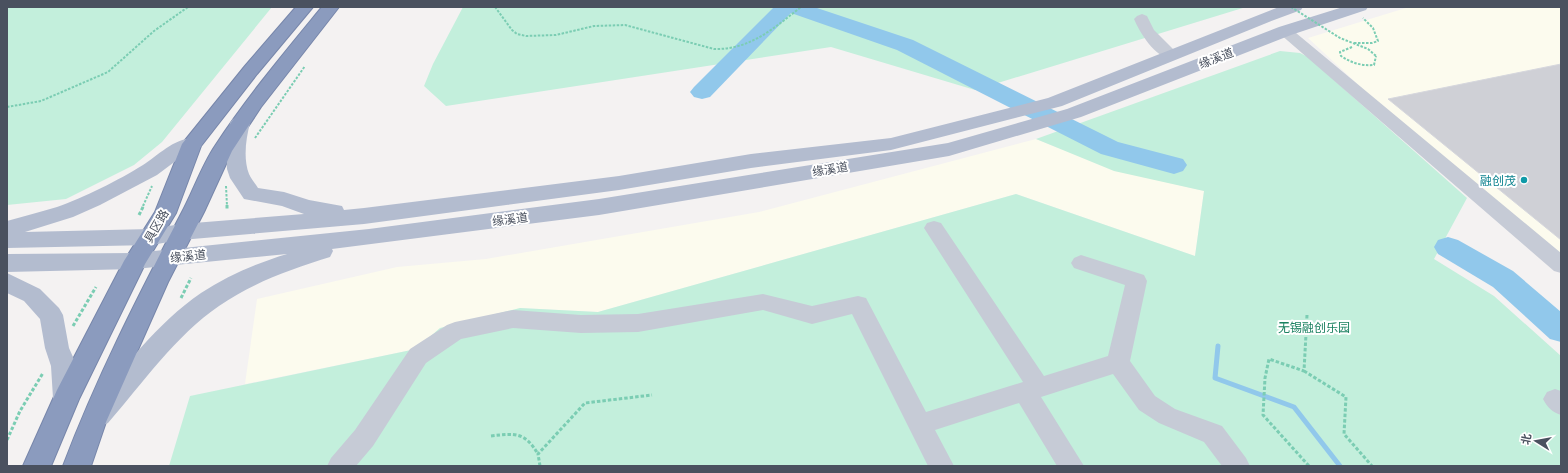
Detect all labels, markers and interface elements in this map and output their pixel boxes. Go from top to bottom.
street label: 缘溪道 [1197,45,1235,71]
street label: 缘溪道 [811,159,849,179]
place label: 融创茂 [1480,173,1516,188]
marker: 融创茂 [1519,175,1529,185]
street label: 具区路 [141,207,171,245]
street label: 缘溪道 [491,209,529,229]
street label: 缘溪道 [169,247,207,265]
park label: 无锡融创乐园 [1278,320,1350,335]
north arrow [1516,421,1556,461]
text: 北 [1518,432,1533,446]

